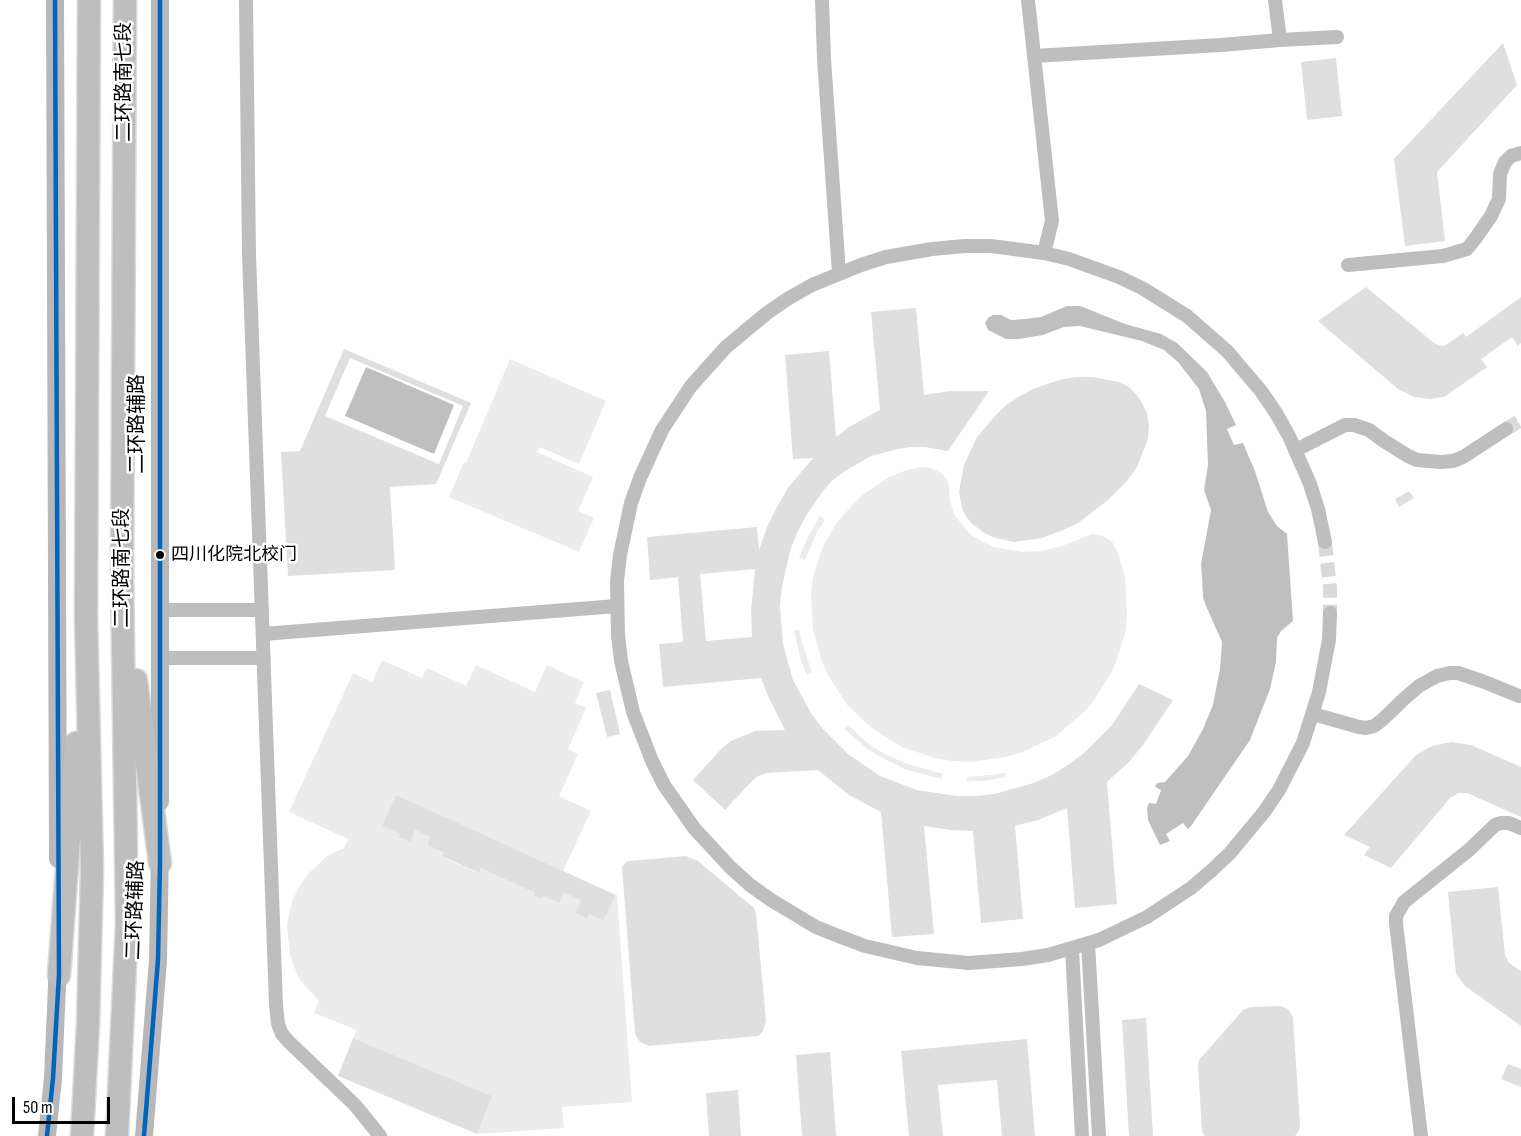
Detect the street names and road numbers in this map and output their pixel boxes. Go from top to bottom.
street label: 二环路南七段 [113,22,137,142]
street label: 二环路辅路 [126,374,150,474]
street label: 二环路南七段 [111,508,135,628]
street label: 二环路辅路 [122,860,150,960]

